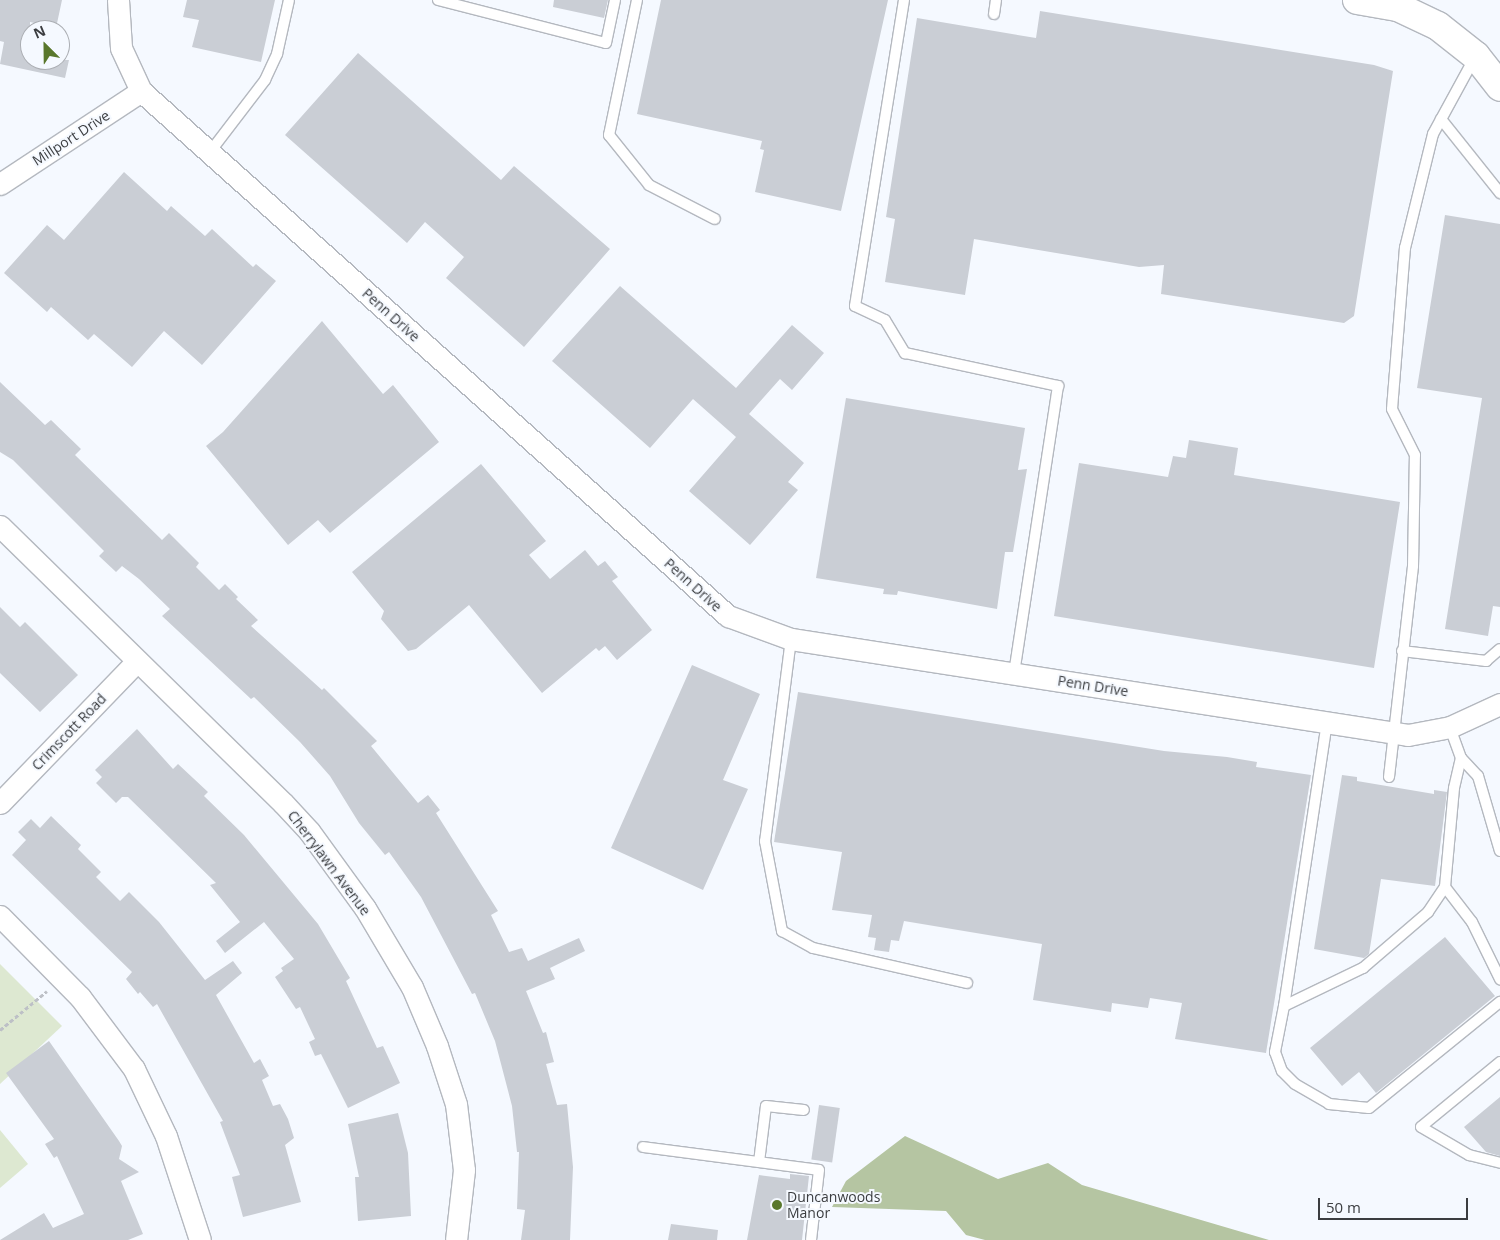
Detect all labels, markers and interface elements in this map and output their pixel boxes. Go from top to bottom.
north arrow [20,20,70,70]
text: N [30,21,48,43]
street label: Millport Drive [29,107,113,169]
street label: Penn Drive [359,285,423,345]
street label: Penn Drive [661,555,725,615]
street label: Penn Drive [1056,672,1130,700]
street label: Crimscott Road [28,690,110,774]
street label: Cherrylawn Avenue [284,807,374,919]
scale bar [1320,1188,1470,1220]
place label: Duncanwoods Manor [787,1189,880,1222]
text: 50 m [1326,1197,1361,1217]
marker: Duncanwoods Manor [771,1199,783,1211]

